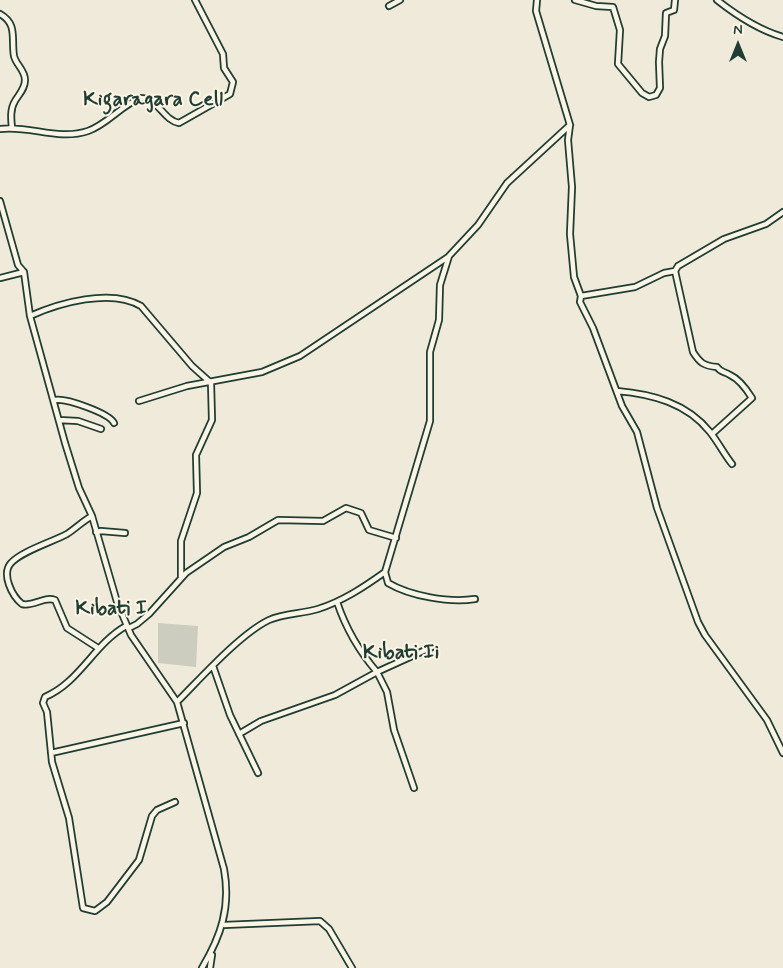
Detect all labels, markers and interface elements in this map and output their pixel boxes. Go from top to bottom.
north arrow [713,20,763,70]
text: N [733,21,743,39]
district label: Kigaragara Cell [83,88,223,114]
district label: Kibati I [75,597,147,623]
district label: Kibati Ii [363,641,439,667]

